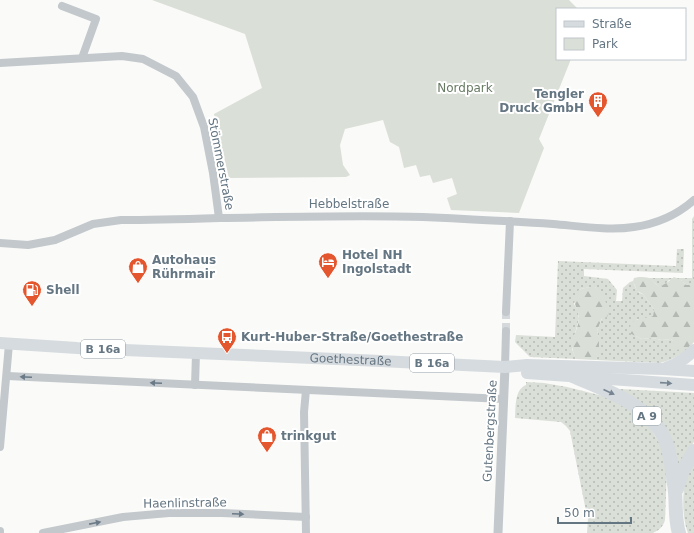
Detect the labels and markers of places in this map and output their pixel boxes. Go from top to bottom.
place label: Tengler Druck GmbH [499,87,584,115]
building icon: Tengler Druck GmbH [587,90,609,118]
place label: Hotel NH Ingolstadt [342,248,412,276]
hotel icon: Hotel NH Ingolstadt [317,251,339,279]
place label: Autohaus Rührmair [152,253,216,281]
shop icon: Autohaus Rührmair [127,256,149,284]
fuel station icon: Shell [21,279,43,307]
place label: Shell [46,283,80,297]
bus stop icon: Kurt-Huber-Straße/Goethestraße [216,326,238,354]
place label: Kurt-Huber-Straße/Goethestraße [241,330,463,344]
shop icon: trinkgut [256,425,278,453]
place label: trinkgut [281,429,336,443]

